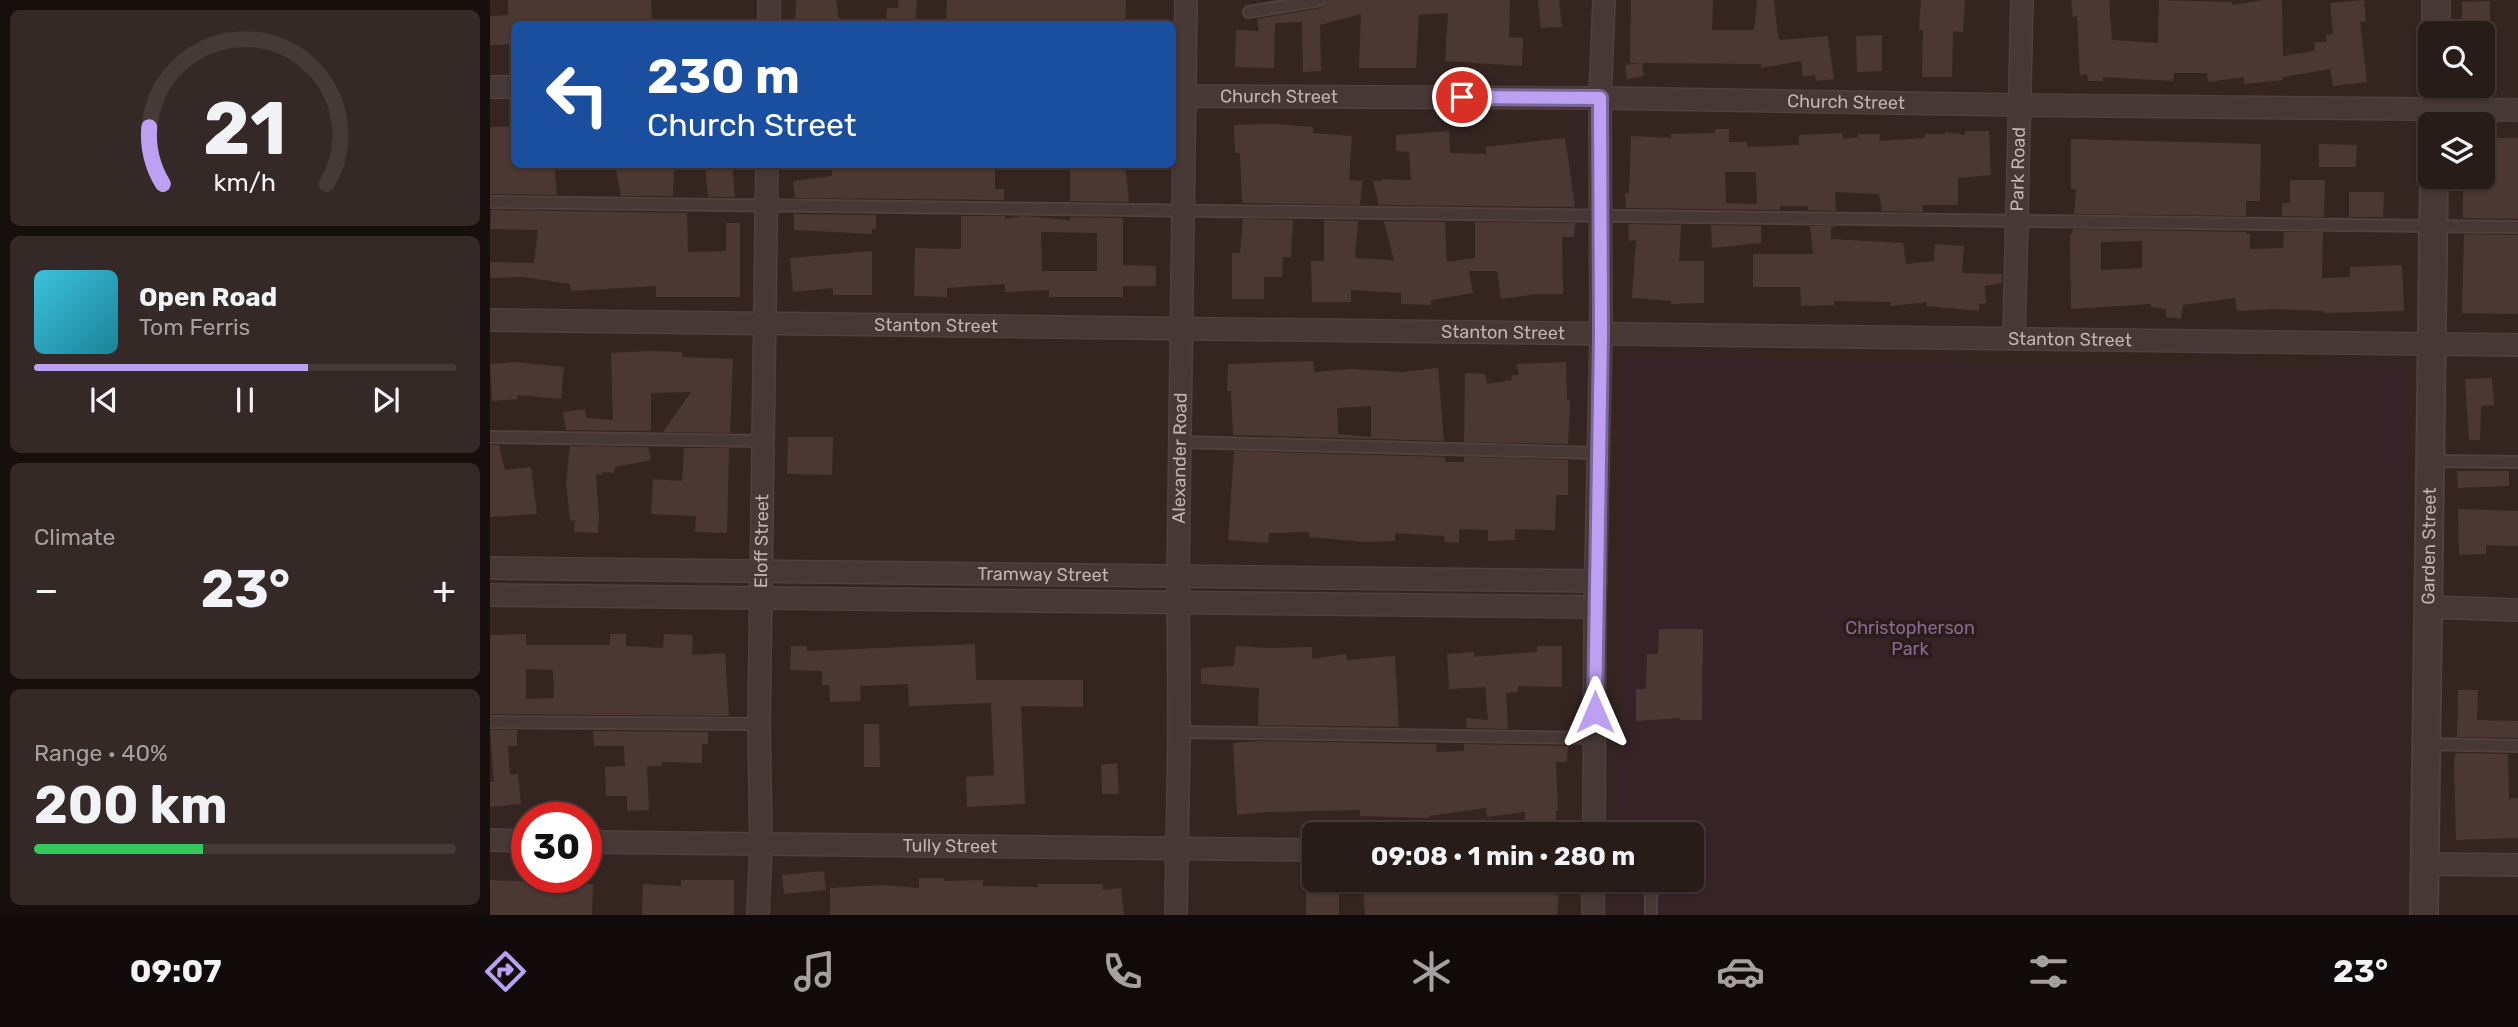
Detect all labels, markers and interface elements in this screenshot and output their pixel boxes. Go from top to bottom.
map controls [2418,21,2495,189]
button: search [2418,21,2495,98]
text: 230 m [647,47,800,105]
icon: left [532,49,623,140]
pin [1432,67,1492,127]
icon: arrive [1443,78,1481,116]
street label: Church Street [1220,85,1338,108]
text: 21 [203,87,287,173]
street label: Church Street [1787,90,1905,114]
text: Church Street [647,106,856,144]
button: layers [2418,112,2495,189]
street label: Park Road [2006,127,2030,211]
text: km/h [214,168,276,197]
text: Open Road [139,282,277,313]
text: Tom Ferris [139,313,250,341]
street label: Stanton Street [874,314,998,337]
street label: Stanton Street [1441,321,1565,344]
street label: Stanton Street [2008,328,2132,351]
icon: previous [85,381,123,419]
icon: pause [226,381,264,419]
icon: next [367,381,405,419]
street label: Alexander Road [1168,392,1192,524]
street label: Garden Street [2417,487,2441,605]
street label: Eloff Street [750,494,773,588]
text: Climate [34,523,115,551]
text: 23° [201,558,290,620]
street label: Tramway Street [977,563,1109,586]
text: − [34,567,59,613]
text: + [432,567,456,613]
park label: Christopherson Park [1845,617,1975,660]
position arrow [1558,675,1632,749]
text: Range · 40% [34,739,168,767]
text: 200 km [34,774,228,836]
speed limit sign: 30 [511,802,602,893]
street label: Tully Street [903,834,997,858]
text: 09:08 · 1 min · 280 m [1371,841,1635,872]
icon: directions [481,947,530,996]
icon: music [790,947,839,996]
icon: phone [1098,947,1147,996]
icon: climate [1407,947,1456,996]
icon: car [1716,947,1765,996]
icon: filters [2024,947,2073,996]
text: 09:07 [130,952,222,990]
text: 23° [2333,952,2388,990]

